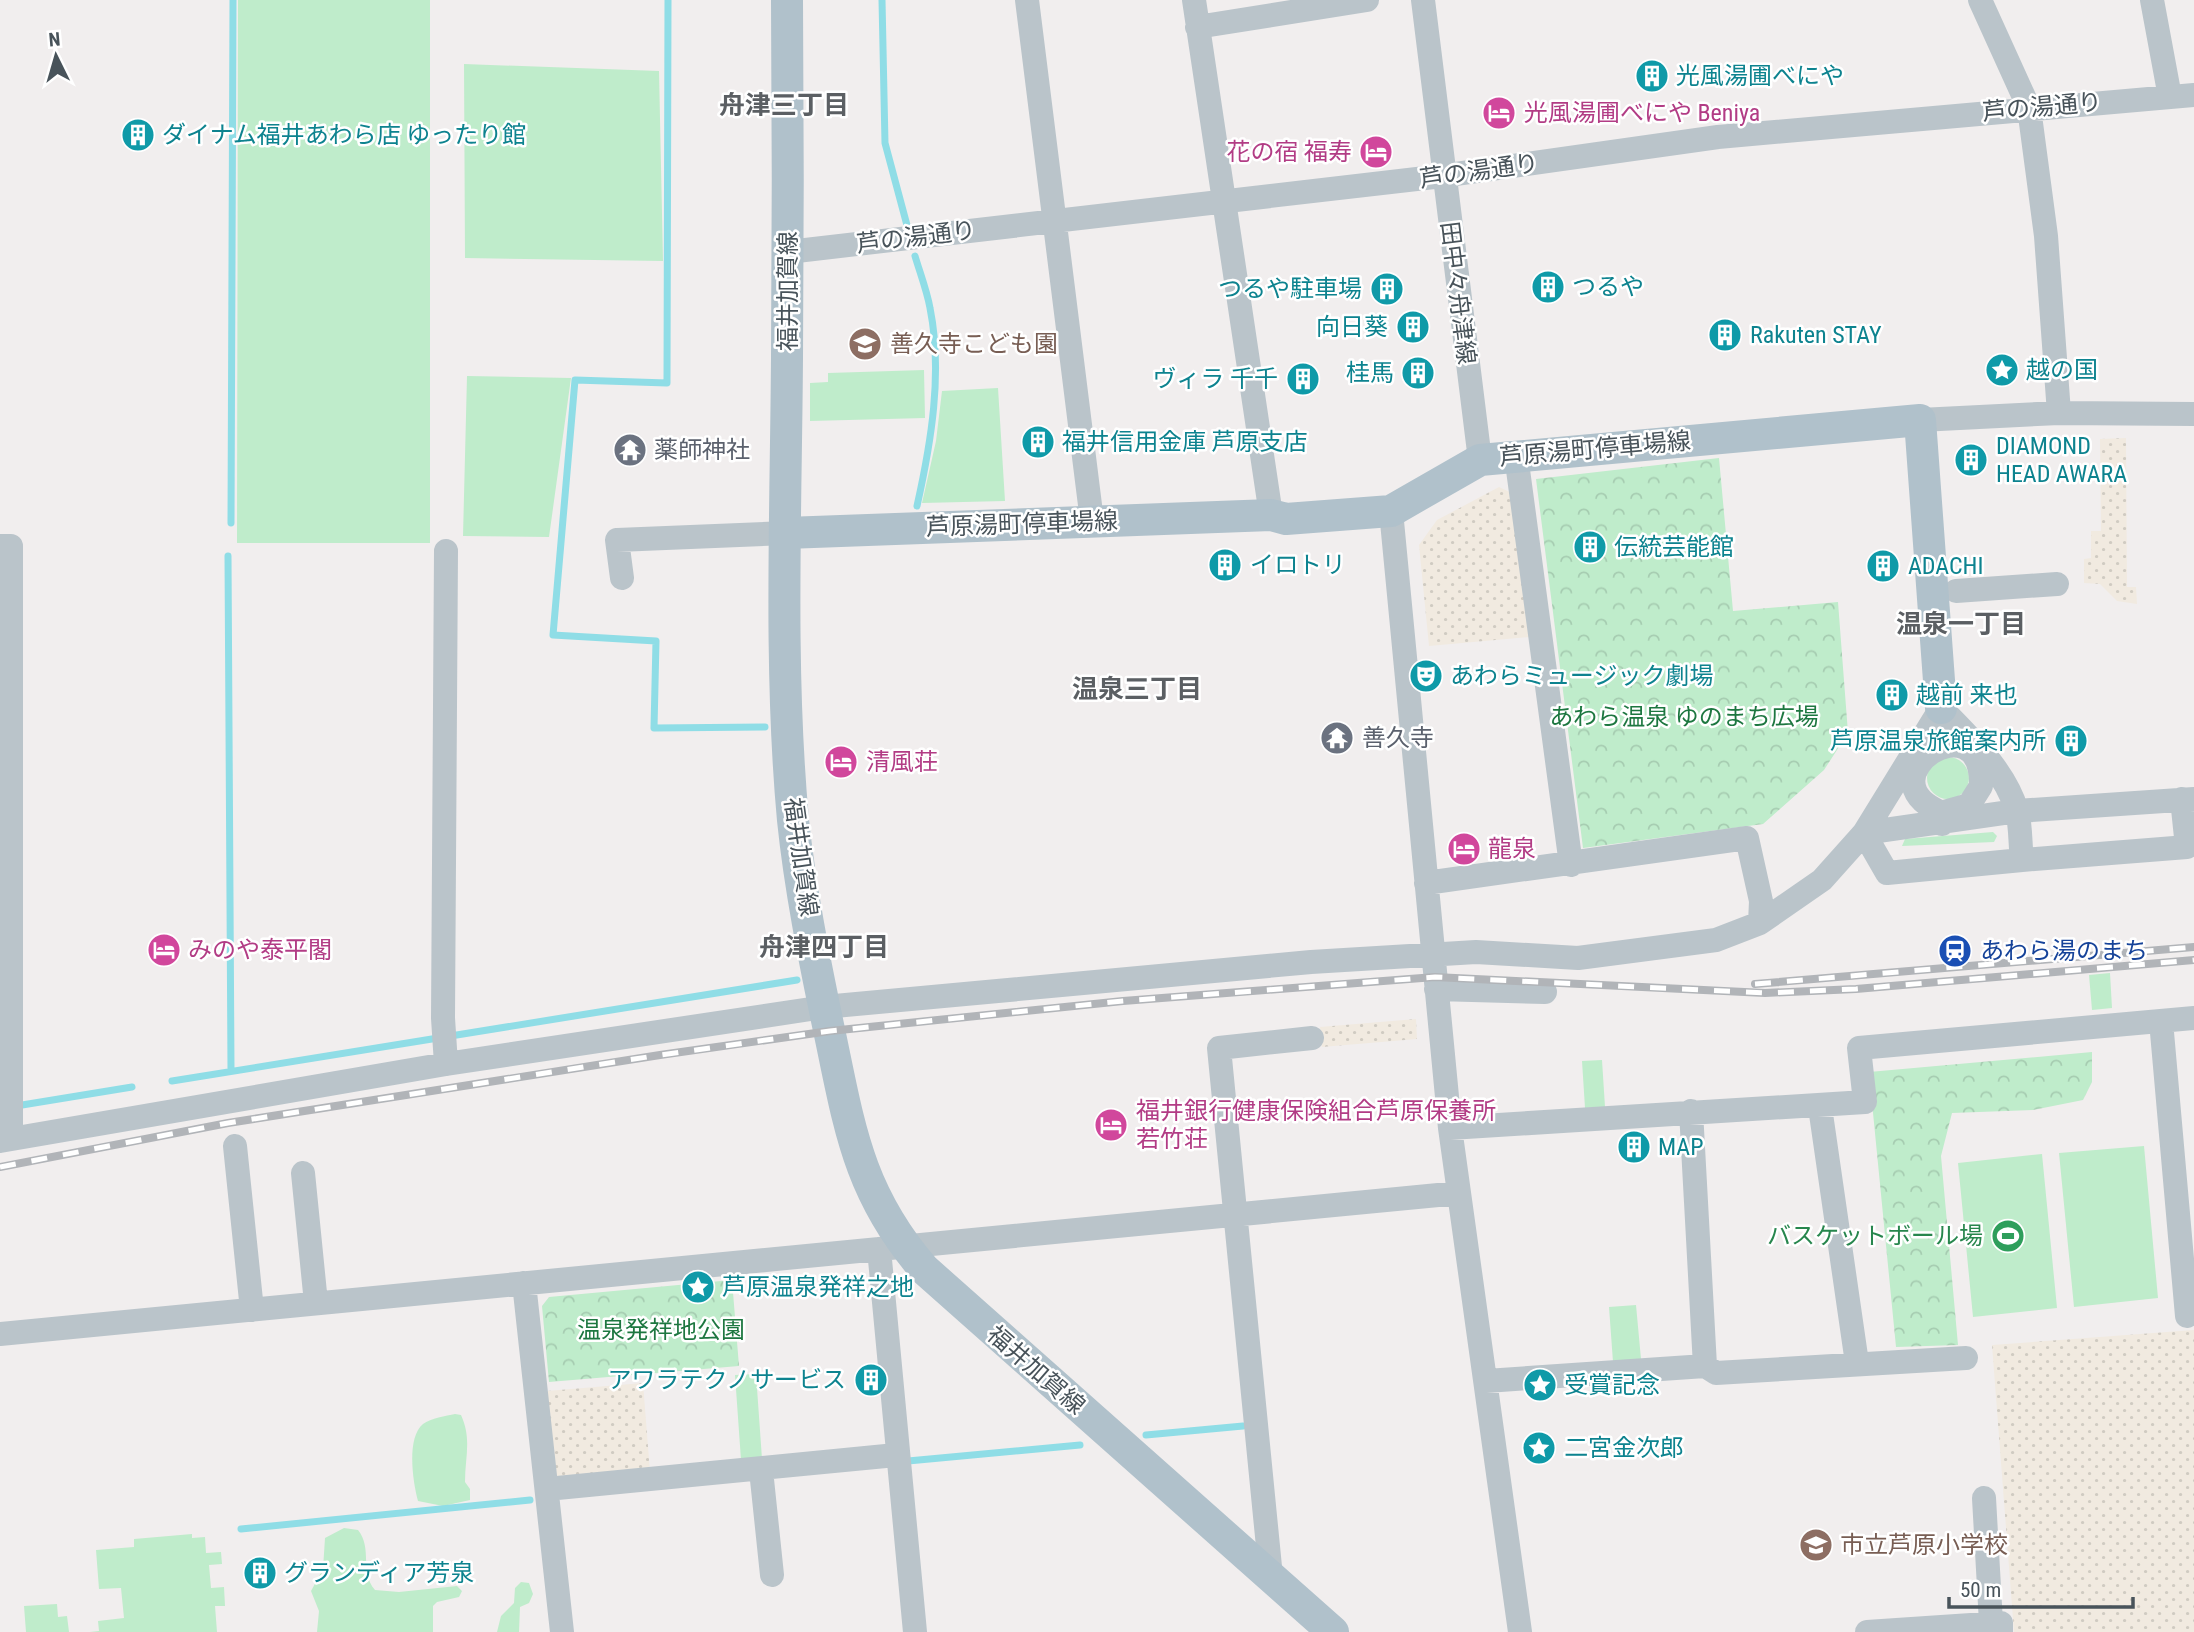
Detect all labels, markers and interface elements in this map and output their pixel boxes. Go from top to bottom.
north arrow [21,21,91,91]
text: N [48,28,61,52]
building icon: 光風湯圃べにや [1633,57,1671,95]
place label: 光風湯圃べにや [1676,62,1844,90]
street label: 芦の湯通り [1981,88,2103,126]
district label: 舟津三丁目 [719,90,849,120]
hotel icon: 光風湯圃べにや Beniya [1480,94,1518,132]
place label: 光風湯圃べにや Beniya [1524,99,1760,127]
building icon: ダイナム福井あわら店 ゆったり館 [119,116,157,154]
place label: ダイナム福井あわら店 ゆったり館 [162,121,526,149]
hotel icon: 花の宿 福寿 [1357,133,1395,171]
place label: 花の宿 福寿 [1226,138,1352,166]
street label: 芦の湯通り [1418,149,1540,193]
street label: 芦の湯通り [855,216,977,258]
street label: 田中々舟津線 [1435,220,1481,366]
street label: 福井加賀線 [774,231,802,351]
building icon: つるや [1529,268,1567,306]
building icon: つるや駐車場 [1368,270,1406,308]
place label: つるや [1572,273,1644,301]
place label: つるや駐車場 [1218,275,1362,303]
building icon: 向日葵 [1394,308,1432,346]
place label: 向日葵 [1316,313,1388,341]
building icon: Rakuten STAY [1706,316,1744,354]
place label: Rakuten STAY [1750,321,1882,349]
school or university icon: 善久寺こども園 [846,325,884,363]
place label: 善久寺こども園 [890,330,1058,358]
place icon: 越の国 [1983,351,2021,389]
building icon: 桂馬 [1399,354,1437,392]
place label: 越の国 [2026,356,2098,384]
place label: 桂馬 [1346,359,1394,387]
building icon: ヴィラ 千千 [1284,360,1322,398]
place label: ヴィラ 千千 [1152,365,1278,393]
building icon: 福井信用金庫 芦原支店 [1019,423,1057,461]
street label: 芦原湯町停車場線 [1498,427,1692,471]
place label: 福井信用金庫 芦原支店 [1062,428,1308,456]
temple icon: 薬師神社 [611,431,649,469]
place label: DIAMOND HEAD AWARA [1996,432,2127,488]
place label: 薬師神社 [654,436,750,464]
building icon: DIAMOND HEAD AWARA [1952,441,1990,479]
street label: 芦原湯町停車場線 [926,507,1118,541]
building icon: 伝統芸能館 [1571,528,1609,566]
place label: 伝統芸能館 [1614,533,1734,561]
building icon: イロトリ [1206,546,1244,584]
building icon: ADACHI [1864,547,1902,585]
place label: イロトリ [1250,551,1346,579]
place label: ADACHI [1908,552,1984,580]
district label: 温泉一丁目 [1896,609,2026,639]
theatre icon: あわらミュージック劇場 [1407,657,1445,695]
place label: あわらミュージック劇場 [1450,662,1714,690]
district label: 温泉三丁目 [1072,674,1202,704]
building icon: 越前 来也 [1873,676,1911,714]
place label: 越前 来也 [1916,681,2018,709]
park label: あわら温泉 ゆのまち広場 [1549,703,1819,731]
temple icon: 善久寺 [1318,719,1356,757]
building icon: 芦原温泉旅館案内所 [2052,722,2090,760]
place label: 善久寺 [1362,724,1434,752]
place label: 芦原温泉旅館案内所 [1830,727,2046,755]
hotel icon: 清風荘 [822,743,860,781]
place label: 清風荘 [866,748,938,776]
street label: 福井加賀線 [779,796,823,918]
hotel icon: 龍泉 [1445,830,1483,868]
place label: 龍泉 [1488,835,1536,863]
hotel icon: みのや泰平閣 [145,931,183,969]
district label: 舟津四丁目 [759,932,889,962]
station icon: あわら湯のまち [1936,932,1974,970]
place label: みのや泰平閣 [188,936,332,964]
place label: あわら湯のまち [1980,937,2148,965]
place label: 福井銀行健康保険組合芦原保養所 若竹荘 [1136,1097,1496,1153]
hotel icon: 福井銀行健康保険組合芦原保養所 若竹荘 [1092,1106,1130,1144]
building icon: MAP [1615,1128,1653,1166]
place label: MAP [1658,1133,1703,1161]
sports icon: バスケットボール場 [1989,1217,2027,1255]
place label: バスケットボール場 [1767,1222,1983,1250]
place icon: 芦原温泉発祥之地 [679,1268,717,1306]
place label: 芦原温泉発祥之地 [722,1273,914,1301]
park label: 温泉発祥地公園 [577,1316,745,1344]
street label: 福井加賀線 [982,1320,1090,1420]
building icon: アワラテクノサービス [852,1361,890,1399]
place label: アワラテクノサービス [607,1366,846,1394]
place icon: 受賞記念 [1521,1366,1559,1404]
place label: 受賞記念 [1564,1371,1660,1399]
place icon: 二宮金次郎 [1520,1429,1558,1467]
place label: 二宮金次郎 [1564,1434,1684,1462]
school or university icon: 市立芦原小学校 [1797,1526,1835,1564]
place label: 市立芦原小学校 [1840,1531,2008,1559]
building icon: グランディア芳泉 [241,1554,279,1592]
place label: グランディア芳泉 [284,1559,474,1587]
scale bar [1949,1566,2133,1610]
text: 50 m [1960,1578,2001,1602]

